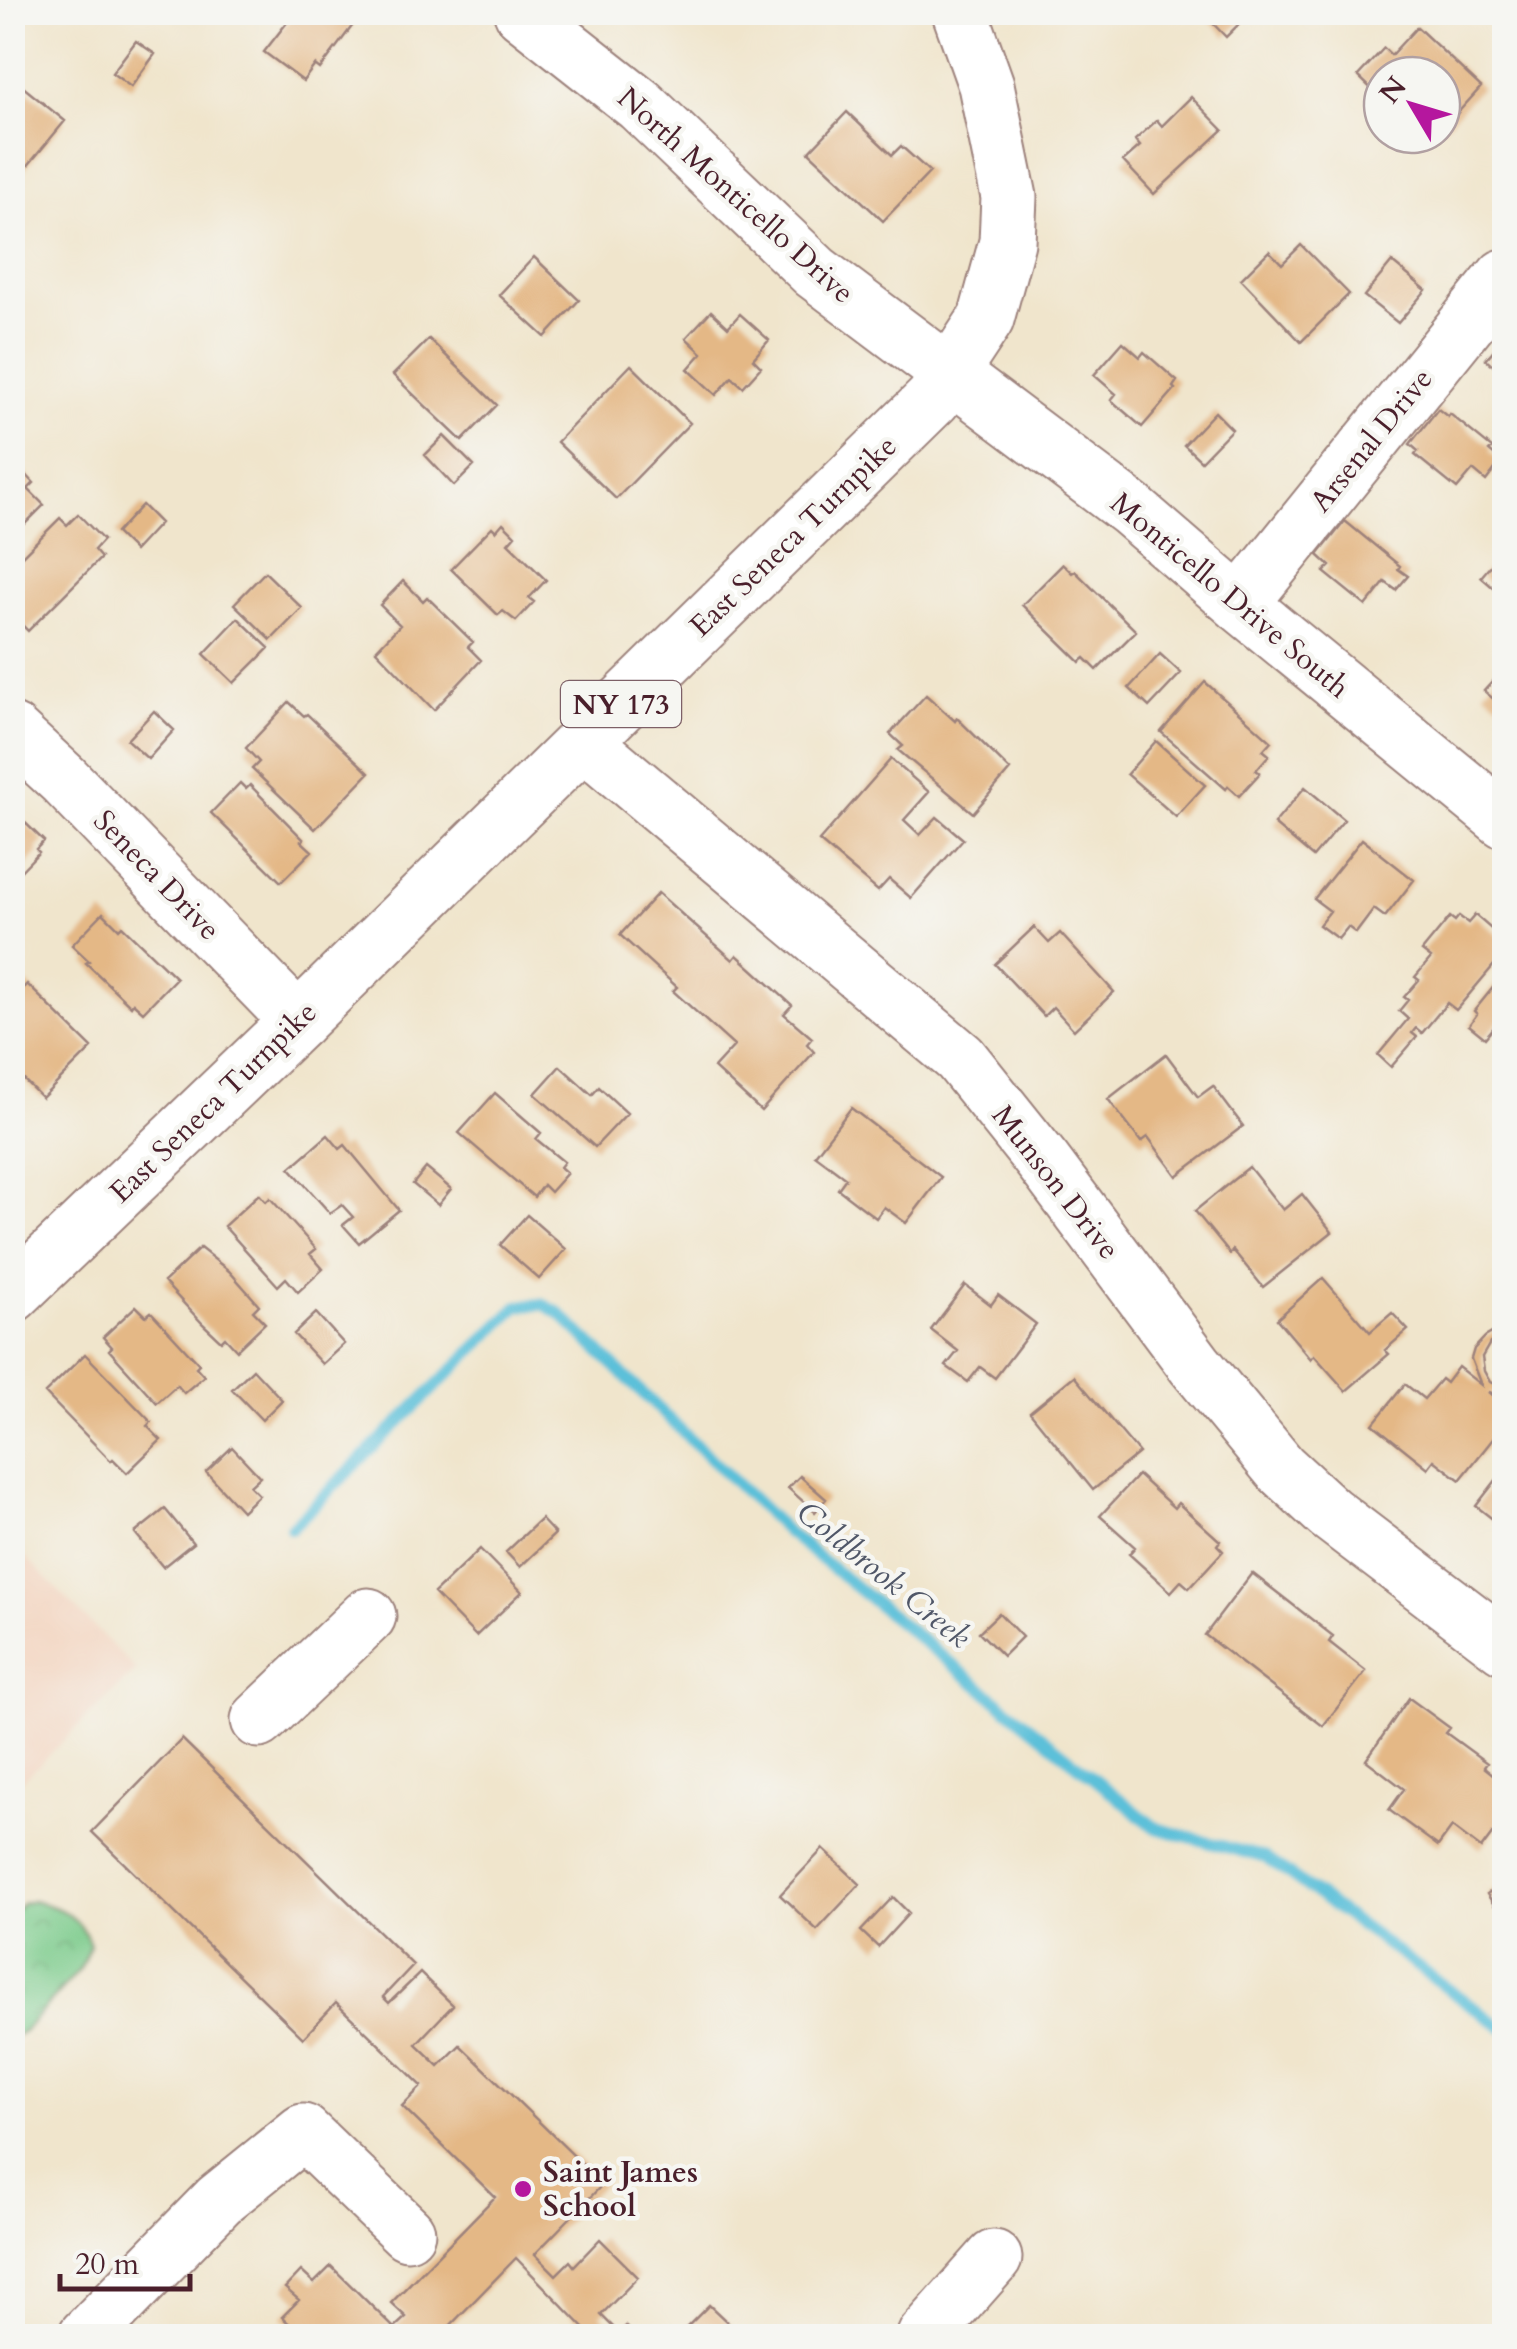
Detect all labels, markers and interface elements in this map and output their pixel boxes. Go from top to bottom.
north arrow [1362,55,1462,155]
text: N [1371,69,1416,111]
street label: North Monticello Drive [608,78,863,313]
street label: Arsenal Drive [1301,360,1442,521]
street label: East Seneca Turnpike [681,427,906,646]
street label: Monticello Drive South [1101,483,1358,708]
road number: NY 173 [561,681,681,727]
street label: Seneca Drive [84,801,229,950]
street label: East Seneca Turnpike [101,993,326,1212]
street label: Munson Drive [982,1097,1129,1268]
water label: Coldbrook Creek [787,1491,980,1659]
place label: Saint James School [543,2152,698,2227]
marker: Saint James School [512,2178,534,2200]
scale bar [60,2229,190,2291]
text: 20 m [75,2244,140,2285]

